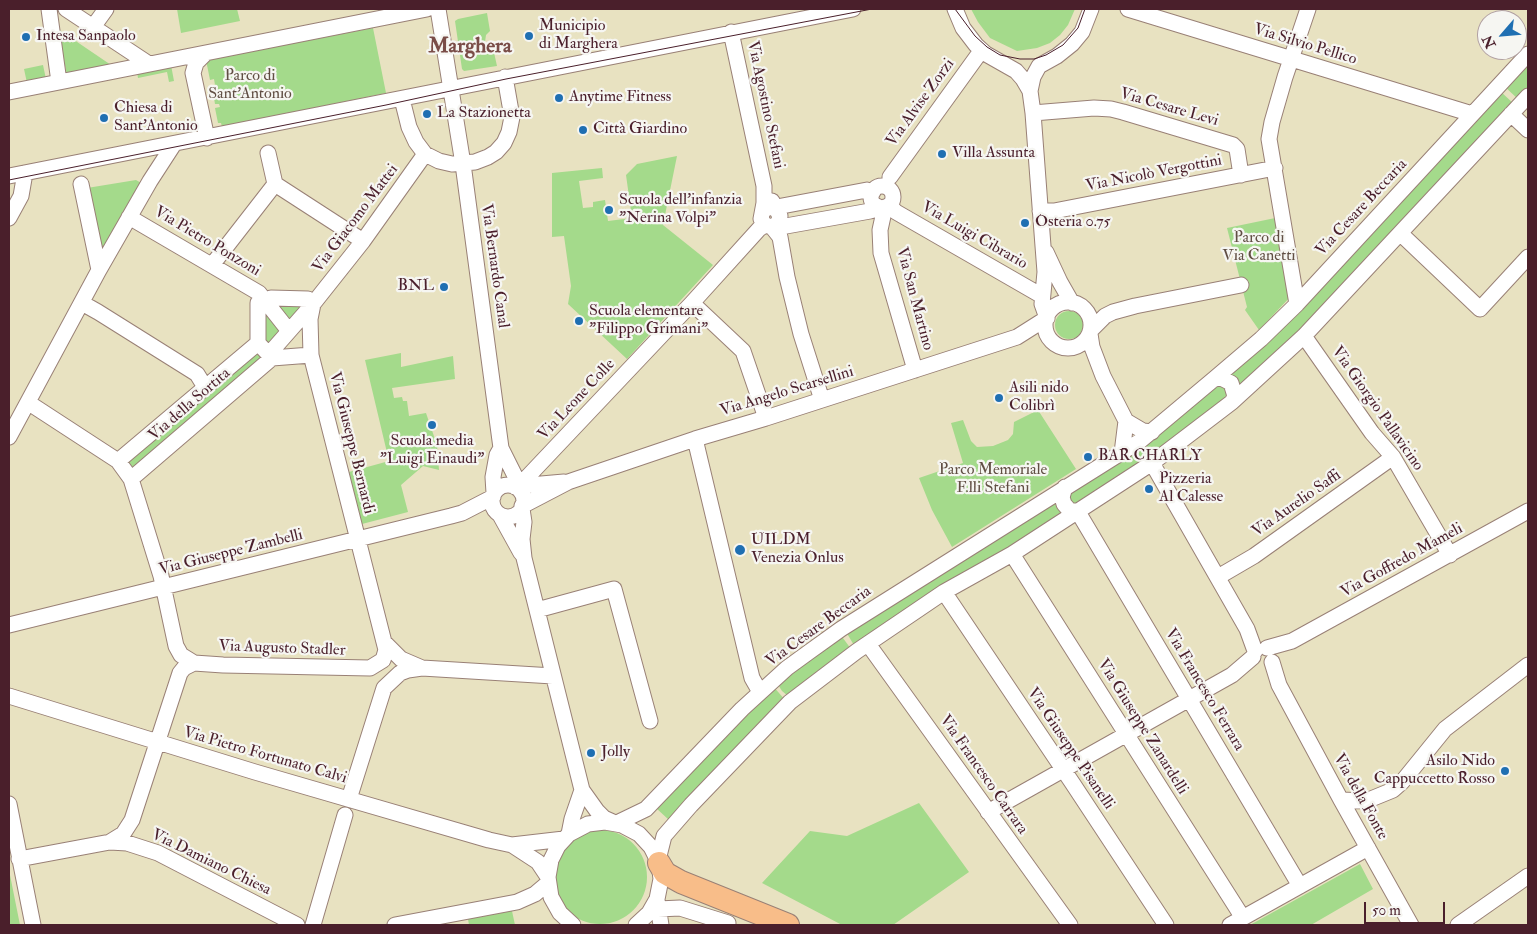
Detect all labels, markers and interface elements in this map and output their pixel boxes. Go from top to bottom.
north arrow [1477,10,1527,60]
place label: Municipio di Marghera [539,17,618,55]
street label: Via Silvio Pellico [1251,20,1359,70]
place label: Intesa Sanpaolo [36,27,136,47]
marker: Municipio di Marghera [523,30,535,42]
marker: Intesa Sanpaolo [20,31,32,43]
text: N [1479,32,1500,51]
district label: Marghera [428,34,512,60]
street label: Via Agostino Stefani [742,39,788,171]
street label: Via Alvise Zorzi [883,55,959,151]
park label: Parco di Sant'Antonio [208,67,292,105]
street label: Via Cesare Levi [1118,85,1220,131]
place label: Anytime Fitness [569,88,671,108]
marker: Anytime Fitness [553,92,565,104]
place label: Chiesa di Sant'Antonio [114,99,198,137]
place label: La Stazionetta [437,104,531,124]
marker: La Stazionetta [421,108,433,120]
marker: Chiesa di Sant'Antonio [98,112,110,124]
place label: Città Giardino [593,120,687,140]
marker: Città Giardino [577,124,589,136]
place label: Villa Assunta [952,144,1035,164]
marker: Villa Assunta [936,148,948,160]
street label: Via Nicolò Vergottini [1084,151,1224,197]
street label: Via Cesare Beccaria [1312,156,1412,260]
street label: Via Giacomo Mattei [309,161,403,277]
place label: Scuola dell'infanzia "Nerina Volpi" [619,191,742,229]
street label: Via Luigi Cibrario [918,198,1030,274]
street label: Via Pietro Ponzoni [150,203,264,281]
street label: Via Bernardo Canal [476,203,512,329]
marker: Scuola dell'infanzia "Nerina Volpi" [603,204,615,216]
place label: Osteria 0.75 [1035,213,1111,233]
marker: Osteria 0.75 [1019,217,1031,229]
park label: Parco di Via Canetti [1222,229,1296,267]
street label: Via San Martino [891,245,937,353]
place label: BNL [398,277,434,297]
marker: BNL [438,281,450,293]
place label: Scuola elementare "Filippo Grimani" [589,302,708,340]
marker: Scuola elementare "Filippo Grimani" [573,315,585,327]
street label: Via Giorgio Pallavicino [1327,343,1427,475]
street label: Via Leone Colle [535,355,619,445]
street label: Via Angelo Scarsellini [718,363,856,421]
street label: Via della Sortita [145,364,235,446]
street label: Via Giuseppe Bernardi [324,370,378,516]
place label: Asili nido Colibrì [1009,379,1069,417]
marker: Asili nido Colibrì [993,392,1005,404]
marker: Scuola media "Luigi Einaudi" [426,419,438,431]
place label: Scuola media "Luigi Einaudi" [380,432,484,470]
place label: BAR CHARLY [1098,447,1202,467]
marker: BAR CHARLY [1082,451,1094,463]
park label: Parco Memoriale F.lli Stefani [939,461,1047,499]
street label: Via Aurelio Saffi [1249,466,1345,542]
place label: Pizzeria Al Calesse [1159,470,1223,508]
marker: Pizzeria Al Calesse [1143,483,1155,495]
street label: Via Goffredo Mameli [1338,519,1466,603]
street label: Via Giuseppe Zambelli [157,526,305,580]
place label: UILDM Venezia Onlus [751,531,844,569]
marker: UILDM Venezia Onlus [733,543,747,557]
street label: Via Cesare Beccaria [763,582,875,672]
street label: Via Francesco Ferrara [1160,625,1248,755]
street label: Via Augusto Stadler [218,637,346,661]
street label: Via Giuseppe Zanardelli [1093,656,1191,798]
street label: Via Giuseppe Pisanelli [1022,684,1118,814]
street label: Via Francesco Carrara [935,712,1031,838]
street label: Via Pietro Fortunato Calvi [181,723,349,789]
place label: Jolly [601,743,630,763]
marker: Jolly [585,747,597,759]
street label: Via della Fonte [1328,751,1392,843]
place label: Asilo Nido Cappuccetto Rosso [1374,752,1495,790]
marker: Asilo Nido Cappuccetto Rosso [1499,765,1511,777]
street label: Via Damiano Chiesa [148,826,274,900]
scale bar [1367,892,1448,924]
text: 50 m [1372,901,1401,920]

